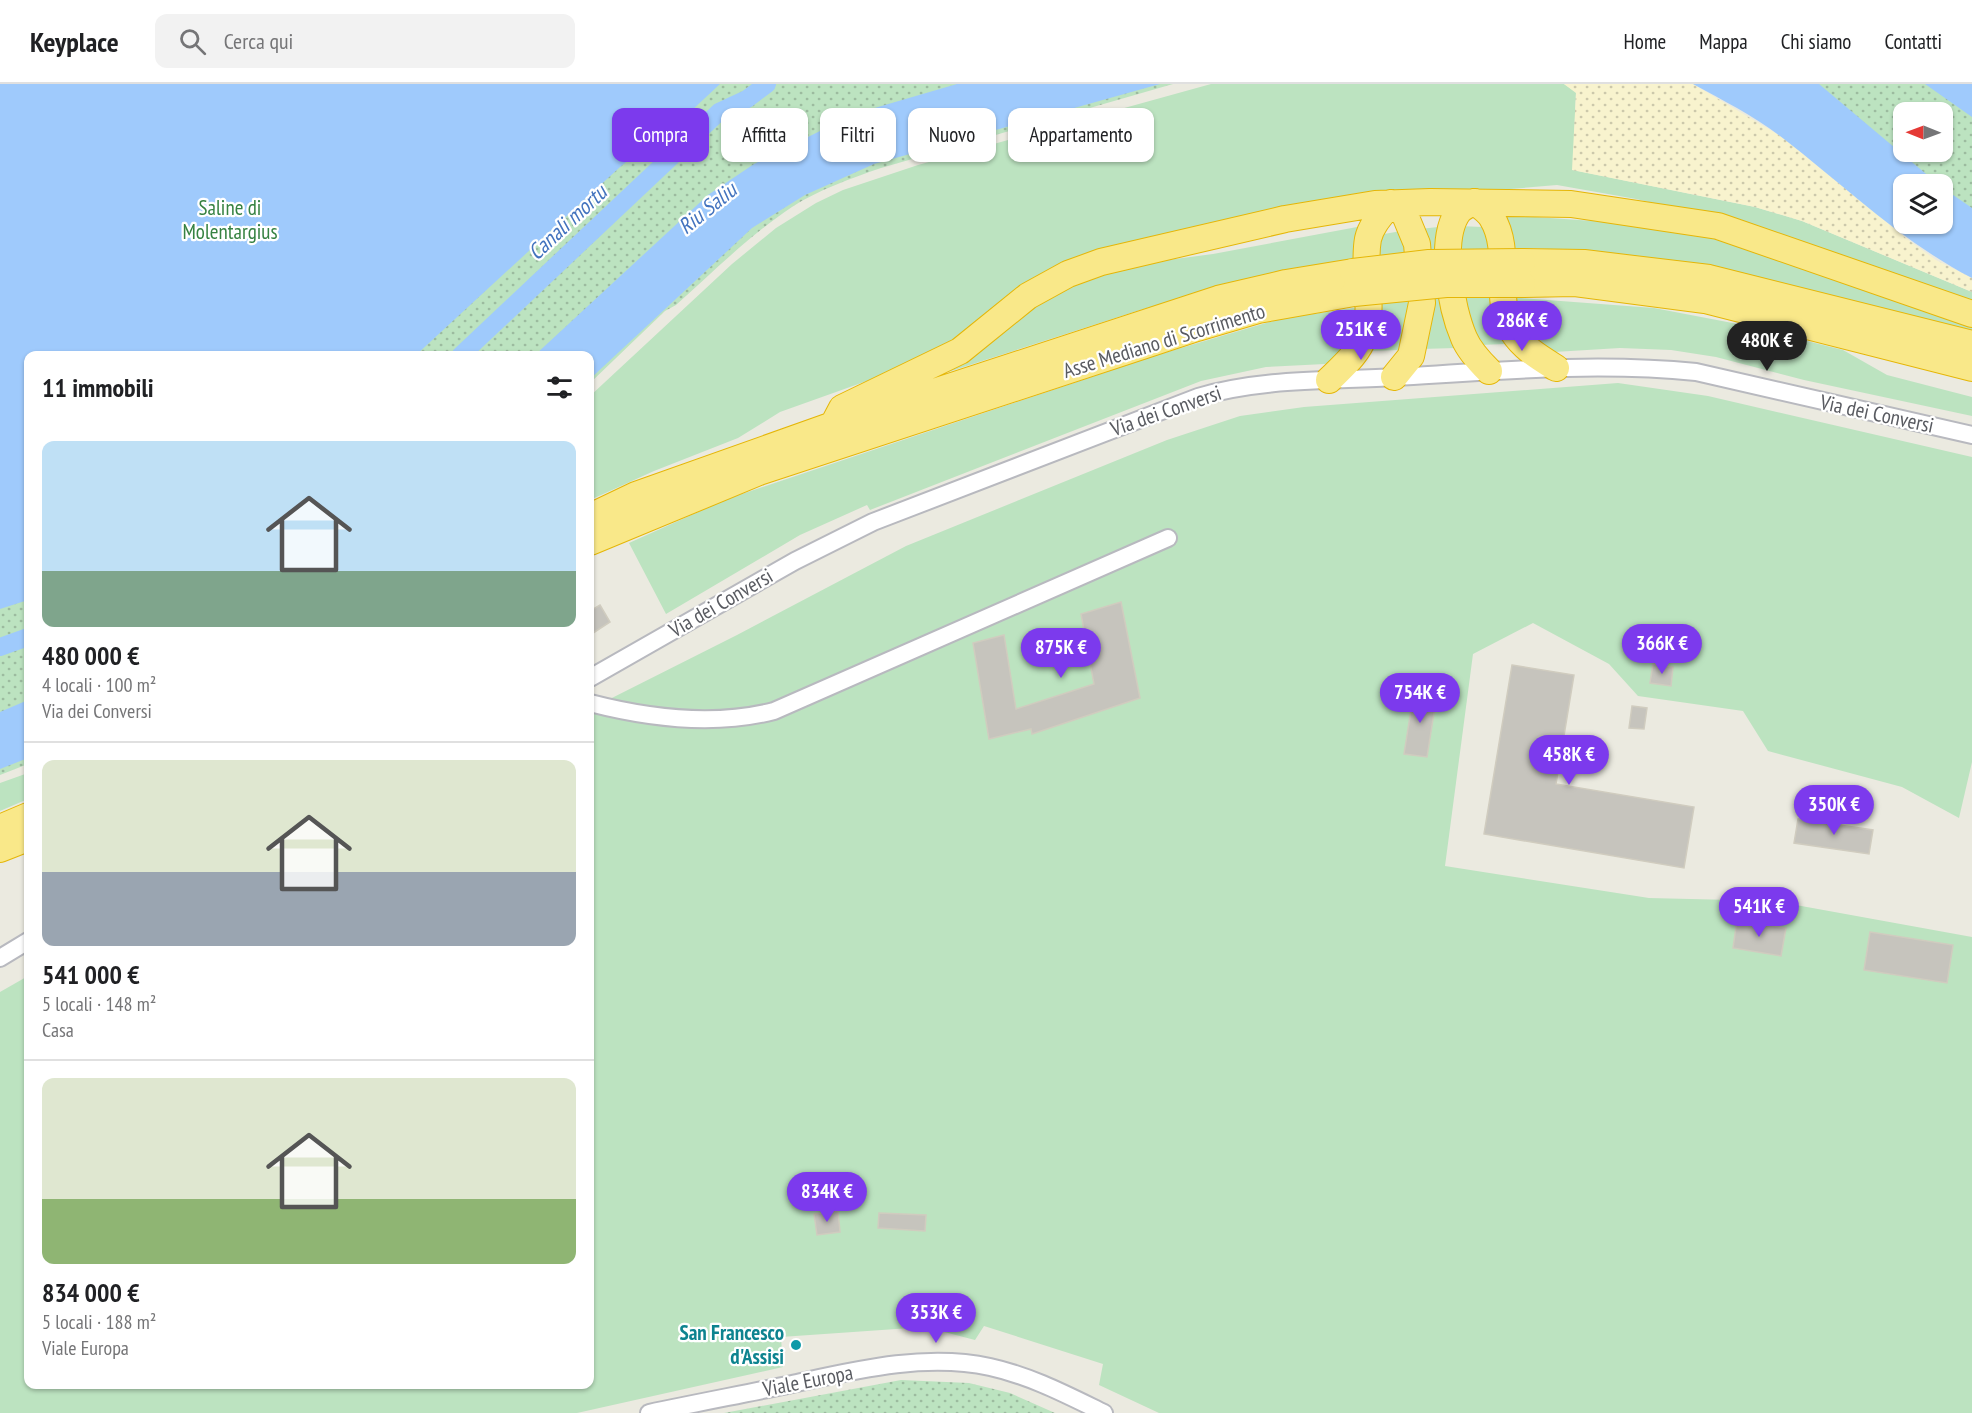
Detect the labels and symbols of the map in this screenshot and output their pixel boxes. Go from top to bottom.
north arrow [1893,102,1953,162]
water label: Riu Saliu [672,175,743,240]
water label: Canali mortu [522,177,613,266]
park label: Saline di Molentargius [182,194,278,245]
street label: Asse Mediano di Scorrimento [1060,297,1268,384]
pin: 286K € [1473,301,1571,352]
pin: 251K € [1312,310,1410,361]
pin: 480K € [1718,321,1816,372]
street label: Via dei Conversi [1106,379,1225,442]
street label: Via dei Conversi [1817,388,1936,439]
street label: Via dei Conversi [663,562,777,644]
pin: 366K € [1613,624,1711,675]
pin: 875K € [1012,628,1110,679]
pin: 754K € [1371,673,1469,724]
pin: 458K € [1520,735,1618,786]
pin: 350K € [1785,785,1883,836]
pin: 541K € [1710,887,1808,938]
pin: 834K € [778,1172,876,1223]
pin: 353K € [887,1293,985,1344]
place label: San Francesco d'Assisi [679,1319,784,1370]
marker: San Francesco d'Assisi [789,1338,803,1352]
street label: Viale Europa [760,1359,855,1403]

